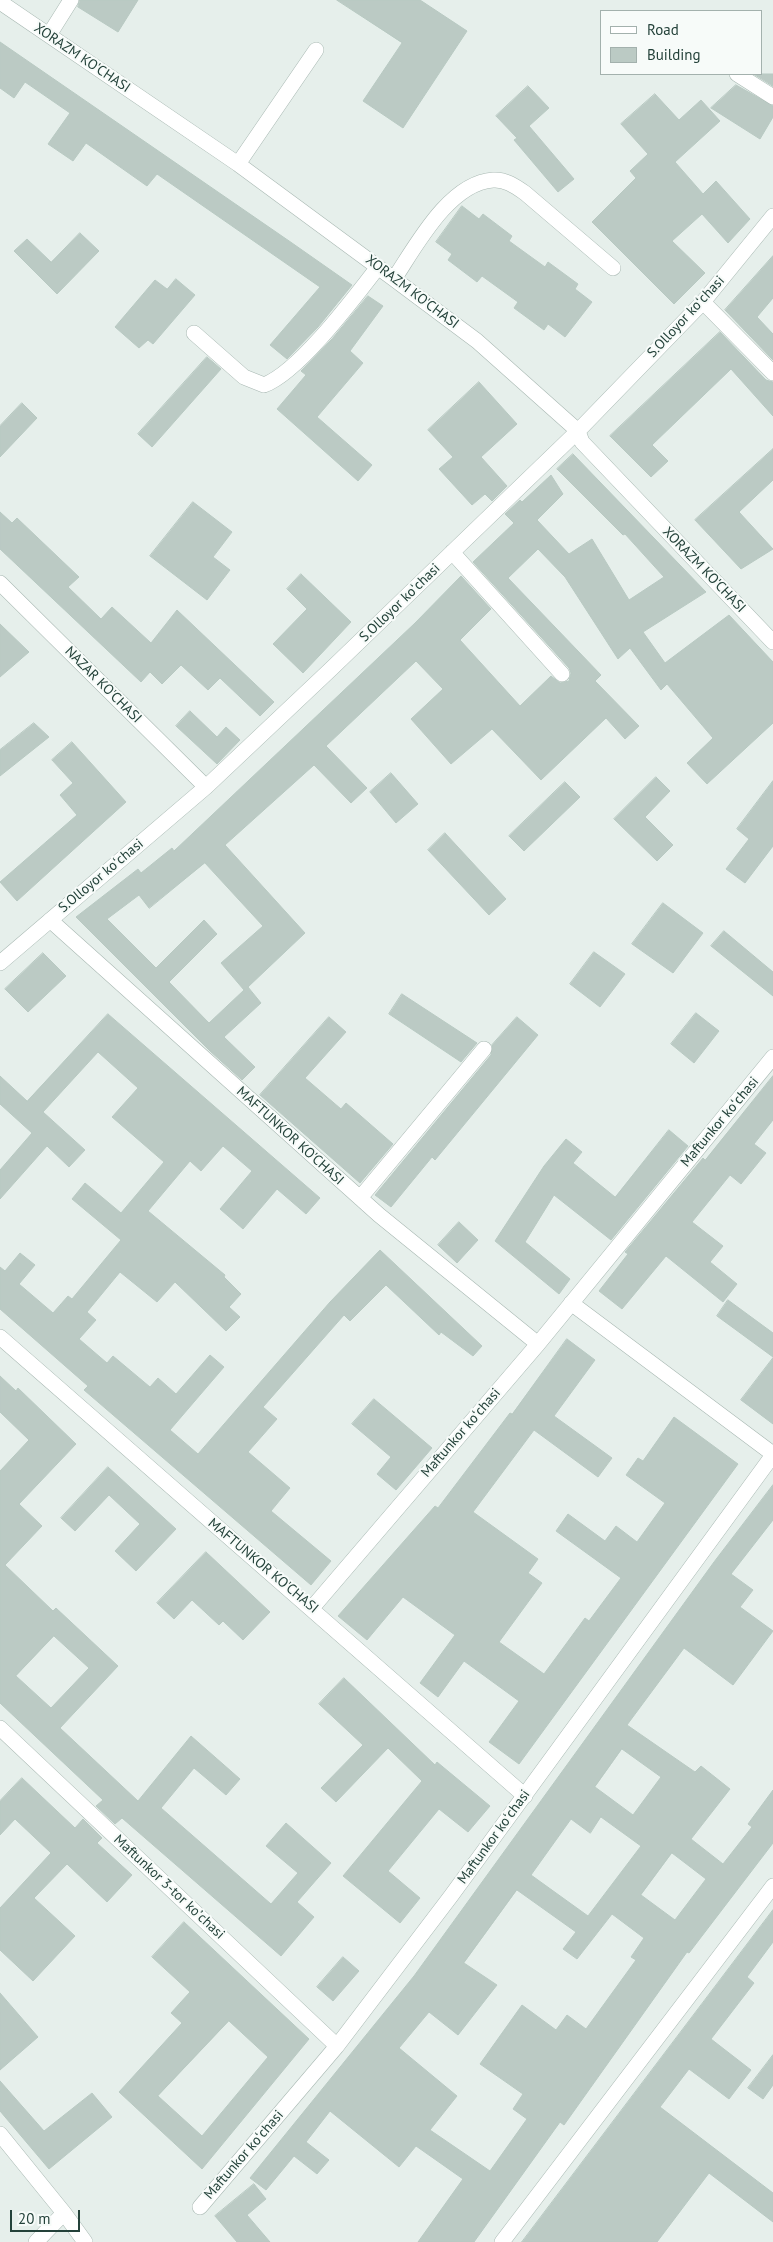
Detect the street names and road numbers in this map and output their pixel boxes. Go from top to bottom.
street label: XORAZM KO'CHASI [31,20,133,96]
street label: XORAZM KO'CHASI [362,251,462,333]
street label: S.Olloyor koʻchasi [644,273,728,361]
street label: XORAZM KO'CHASI [659,524,749,616]
street label: S.Olloyor koʻchasi [356,560,444,646]
street label: NAZAR KO'CHASI [61,643,145,727]
street label: S.Olloyor koʻchasi [55,836,147,916]
street label: Maftunkor koʻchasi [677,1074,763,1170]
street label: MAFTUNKOR KO'CHASI [233,1083,347,1189]
street label: Maftunkor koʻchasi [418,1385,504,1481]
street label: MAFTUNKOR KO'CHASI [204,1515,322,1617]
street label: Maftunkor koʻchasi [454,1787,534,1887]
street label: Maftunkor 3-tor koʼchasi [110,1831,228,1943]
street label: Maftunkor koʻchasi [201,2107,287,2203]

